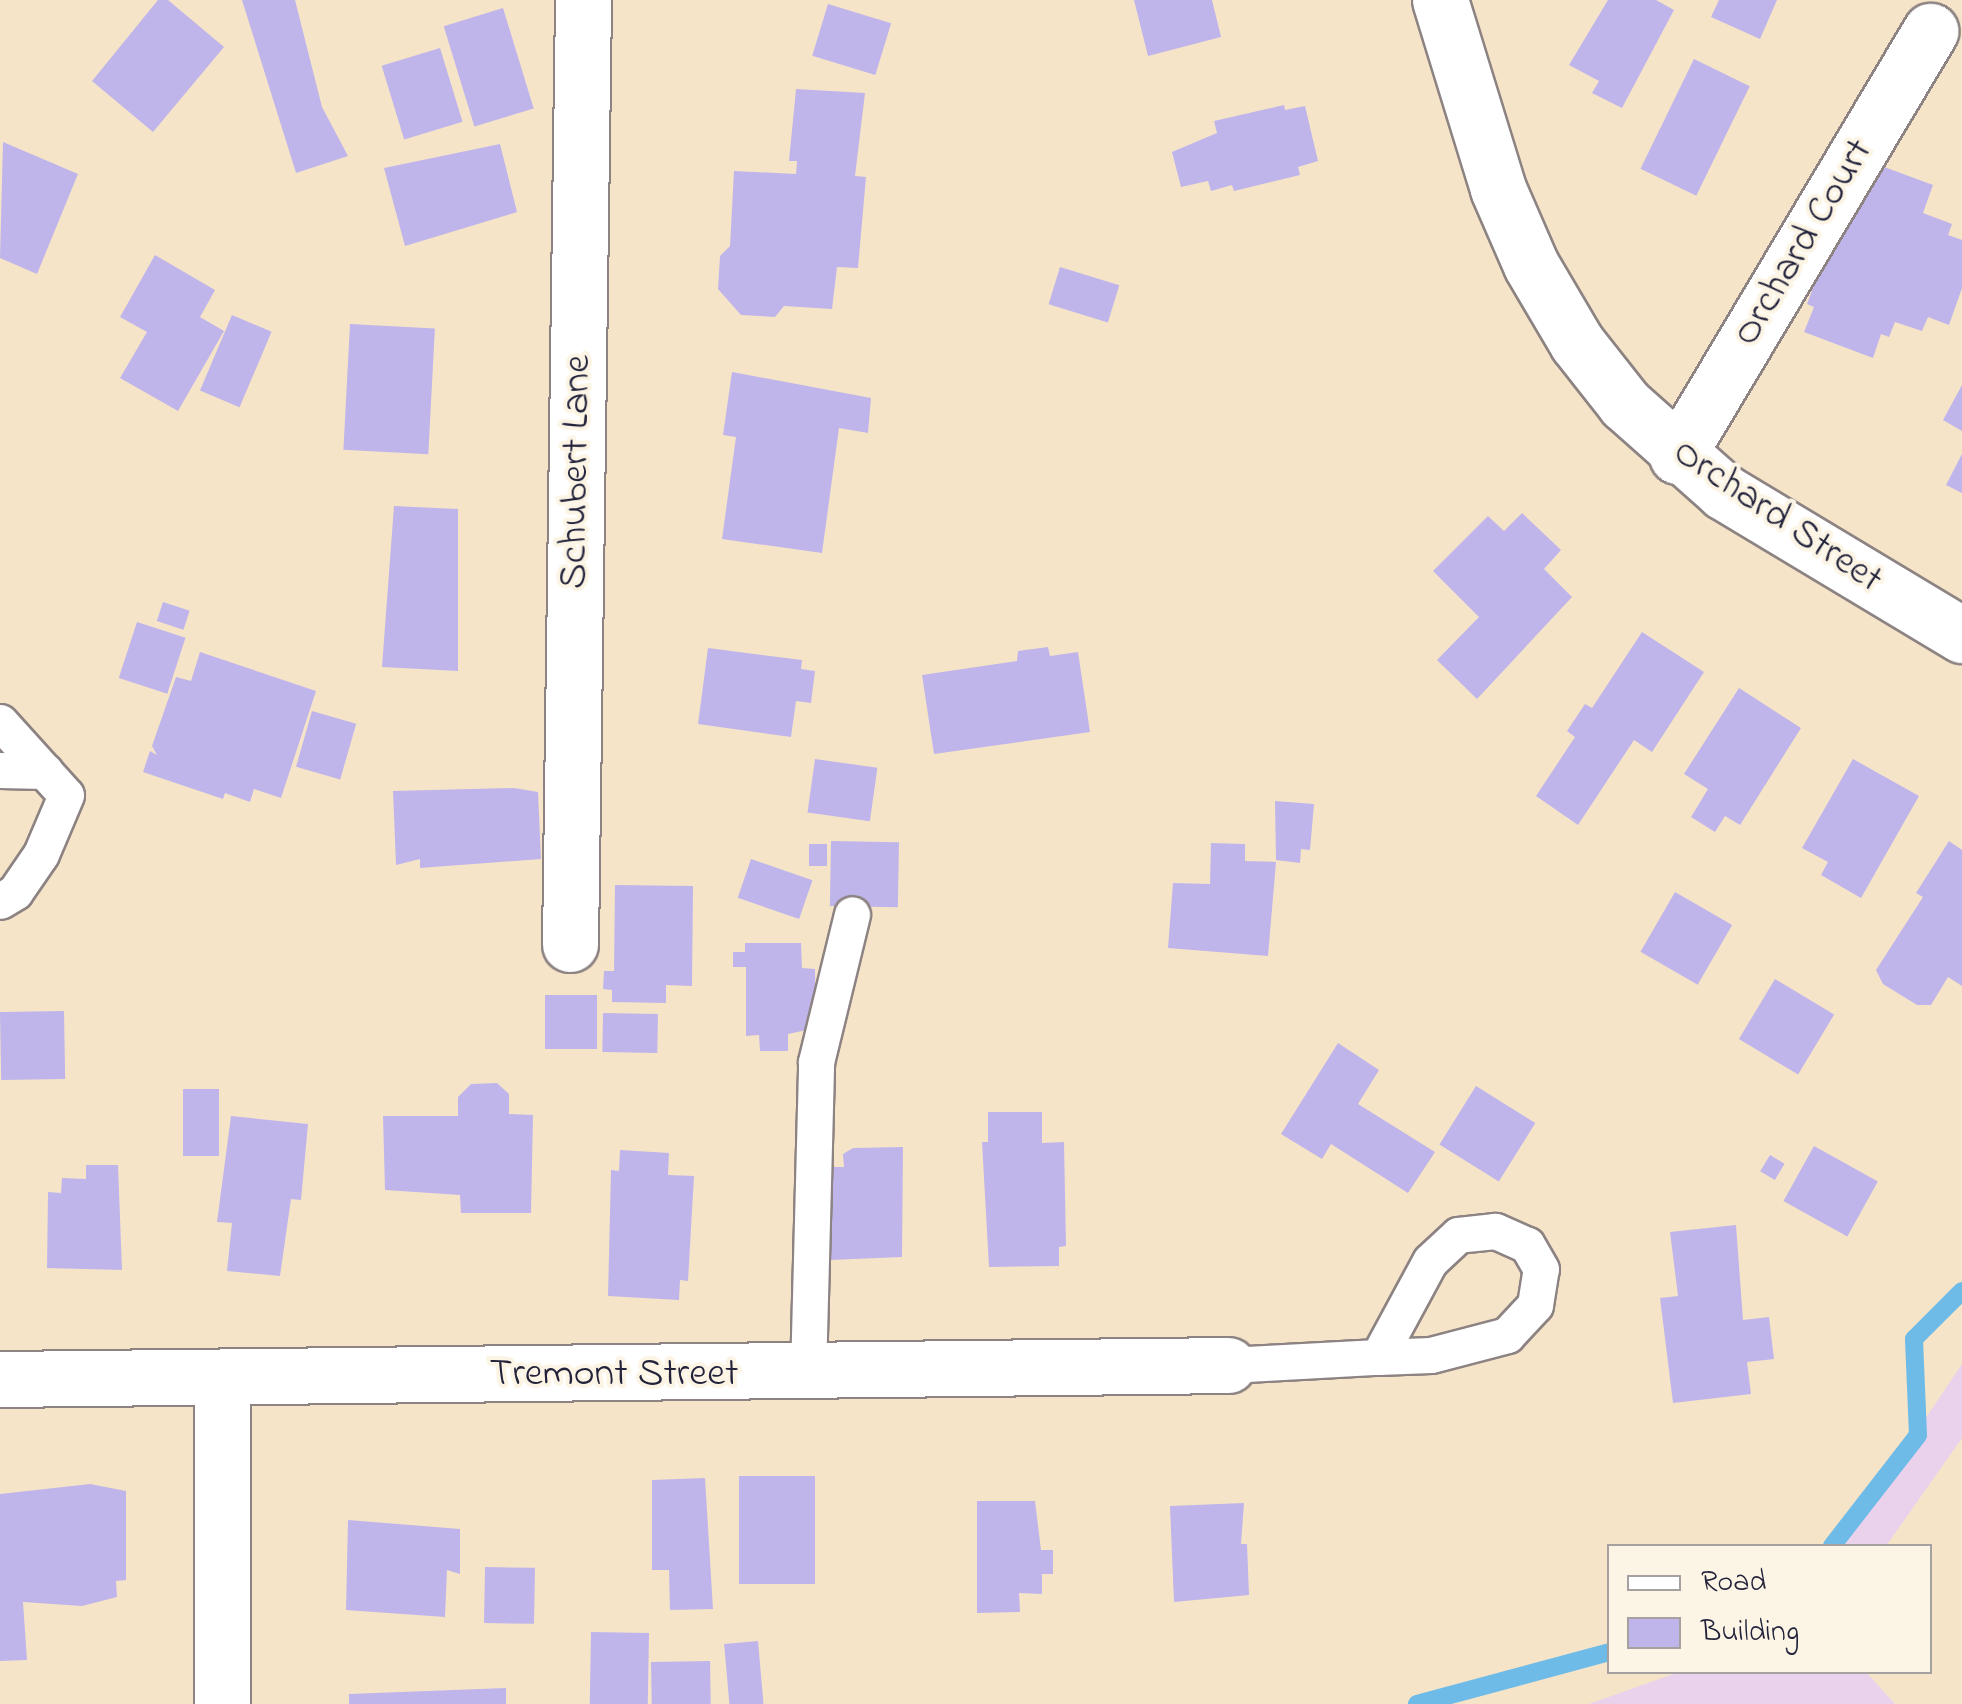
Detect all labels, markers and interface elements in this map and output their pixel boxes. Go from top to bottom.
street label: Orchard Court [1723,131,1885,355]
street label: Schubert Lane [551,355,603,589]
street label: Orchard Street [1663,429,1891,605]
street label: Tremont Street [489,1351,739,1399]
legend [1607,1544,1932,1674]
text: Road [1701,1561,1766,1605]
text: Building [1701,1611,1799,1655]

